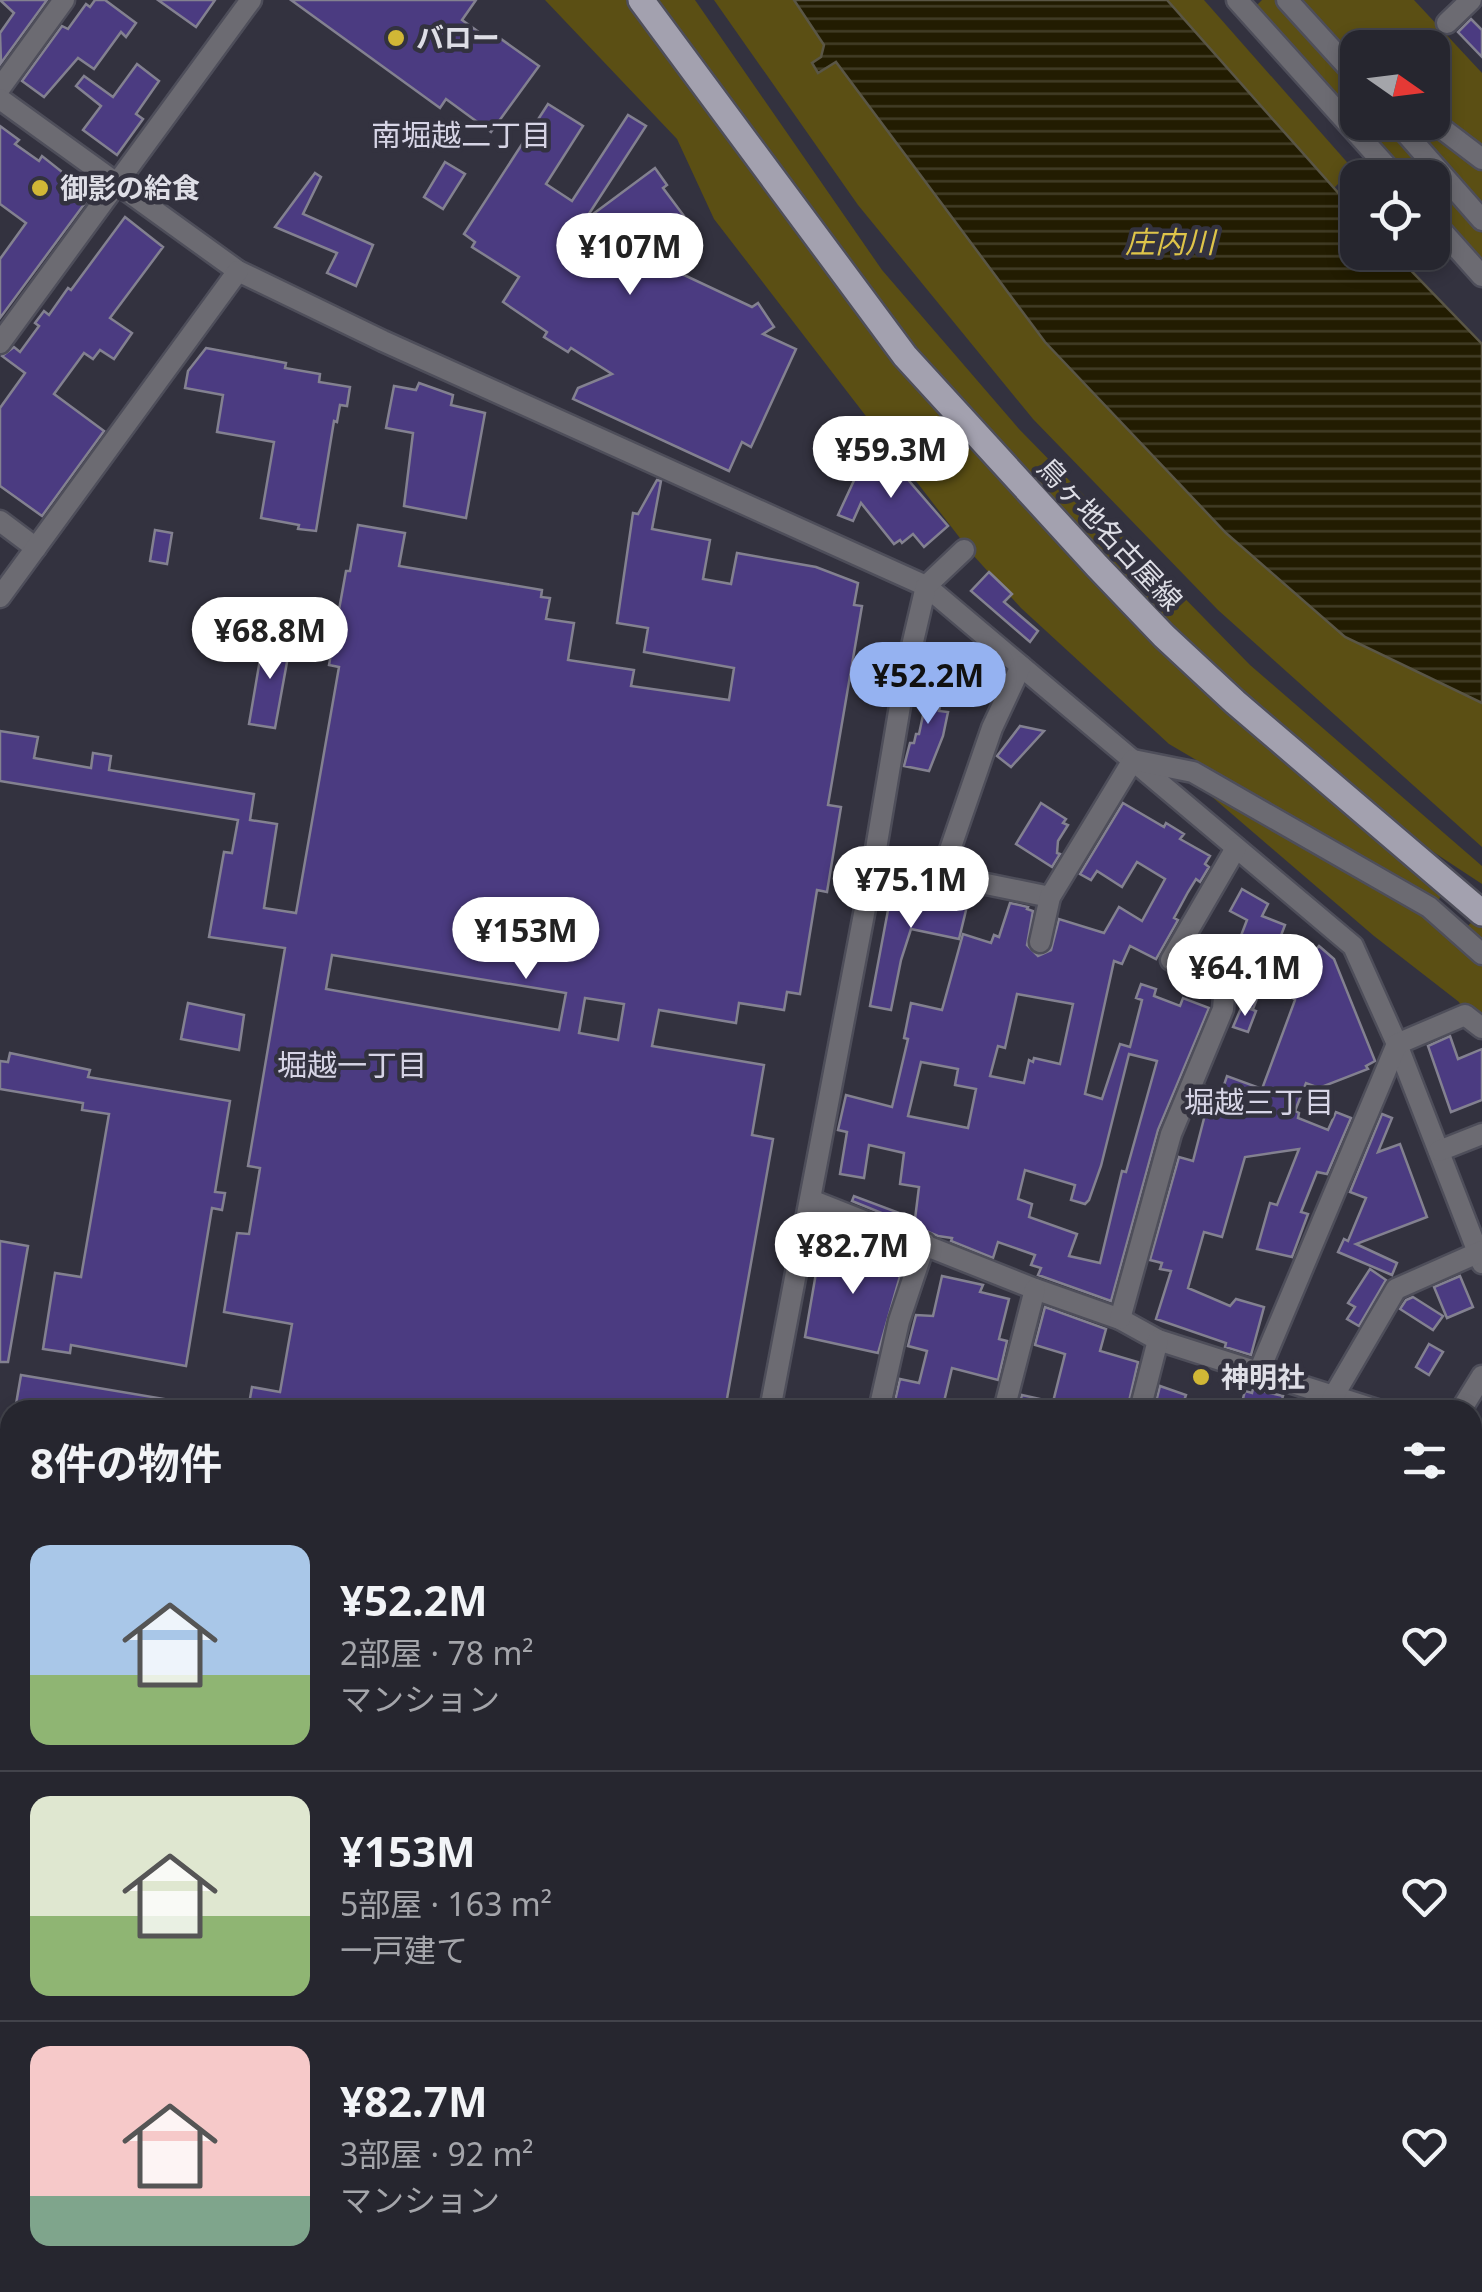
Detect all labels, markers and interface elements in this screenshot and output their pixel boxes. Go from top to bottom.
place label: バロー [416,18,500,56]
marker: バロー [385,27,407,49]
north arrow [1340,30,1450,140]
map controls [1340,30,1450,270]
district label: 南堀越二丁目 [371,114,551,155]
button: locate [1340,160,1450,270]
place label: 御影の給食 [60,168,200,206]
marker: 御影の給食 [29,177,51,199]
pin: ¥107M [560,213,700,298]
water label: 庄内川 [1125,221,1218,262]
text: ¥107M [578,224,682,267]
pin: ¥59.3M [810,416,972,501]
text: ¥59.3M [835,427,947,470]
street label: 鳥ヶ地名古屋線 [1030,449,1191,618]
pin: ¥68.8M [189,597,351,682]
text: ¥68.8M [214,608,326,651]
pin: ¥52.2M [847,642,1009,727]
text: ¥52.2M [872,653,984,696]
pin: ¥75.1M [830,846,992,931]
text: ¥75.1M [855,857,967,900]
pin: ¥153M [456,897,596,982]
text: ¥153M [474,908,578,951]
pin: ¥64.1M [1164,934,1326,1019]
text: ¥64.1M [1189,945,1301,988]
district label: 堀越一丁目 [277,1044,427,1085]
district label: 堀越三丁目 [1184,1081,1334,1122]
pin: ¥82.7M [772,1212,934,1297]
text: ¥82.7M [797,1223,909,1266]
place label: 神明社 [1221,1357,1305,1395]
marker: 神明社 [1190,1366,1212,1388]
icon: filters [1397,1433,1452,1488]
text: 8件の物件 [30,1434,222,1491]
text: ¥52.2M [340,1571,488,1628]
icon: home [110,1585,230,1705]
icon: heart [1397,1618,1452,1673]
text: 2部屋 · 78 m² [340,1631,534,1674]
text: マンション [340,1677,500,1720]
text: ¥153M [340,1822,476,1879]
icon: home [110,1836,230,1956]
icon: heart [1397,1869,1452,1924]
text: 5部屋 · 163 m² [340,1882,552,1925]
text: 一戸建て [340,1928,468,1971]
text: ¥82.7M [340,2072,488,2129]
icon: home [110,2086,230,2206]
icon: heart [1397,2119,1452,2174]
text: 3部屋 · 92 m² [340,2132,534,2175]
text: マンション [340,2178,500,2221]

